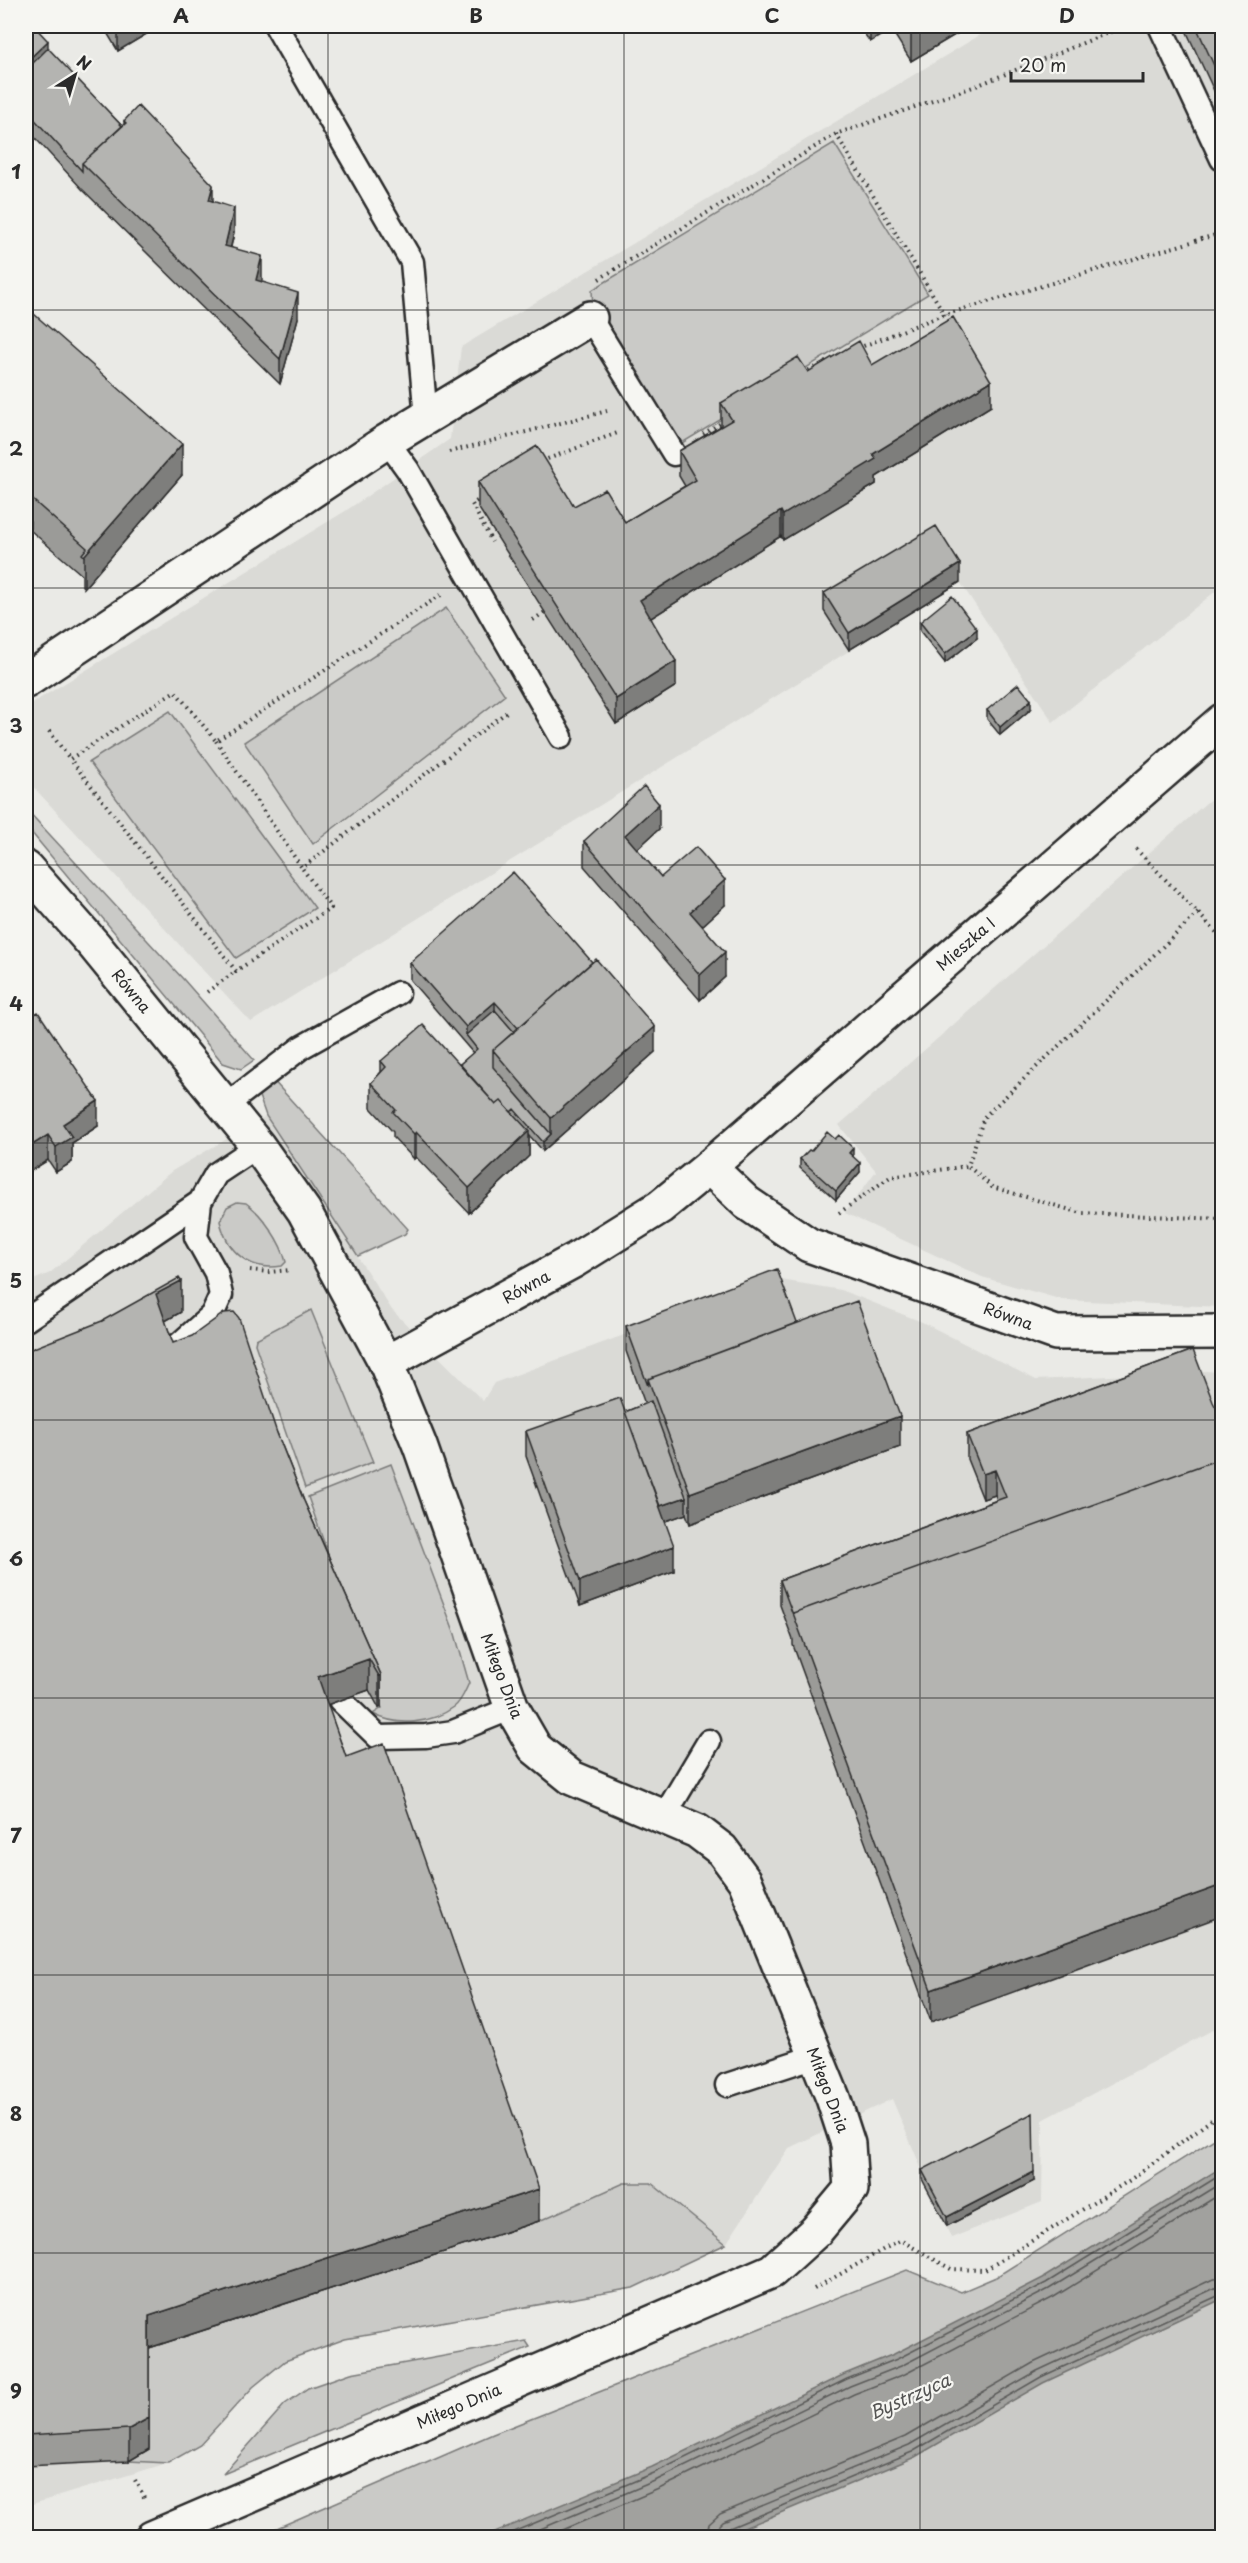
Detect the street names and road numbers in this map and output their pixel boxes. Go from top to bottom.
street label: Mieszka I [930,911,1000,976]
street label: Równa [107,963,158,1018]
street label: Równa [497,1263,554,1309]
street label: Równa [981,1295,1037,1335]
street label: Miłego Dnia [476,1629,530,1722]
street label: Miłego Dnia [802,2043,856,2136]
street label: Miłego Dnia [412,2376,505,2434]

